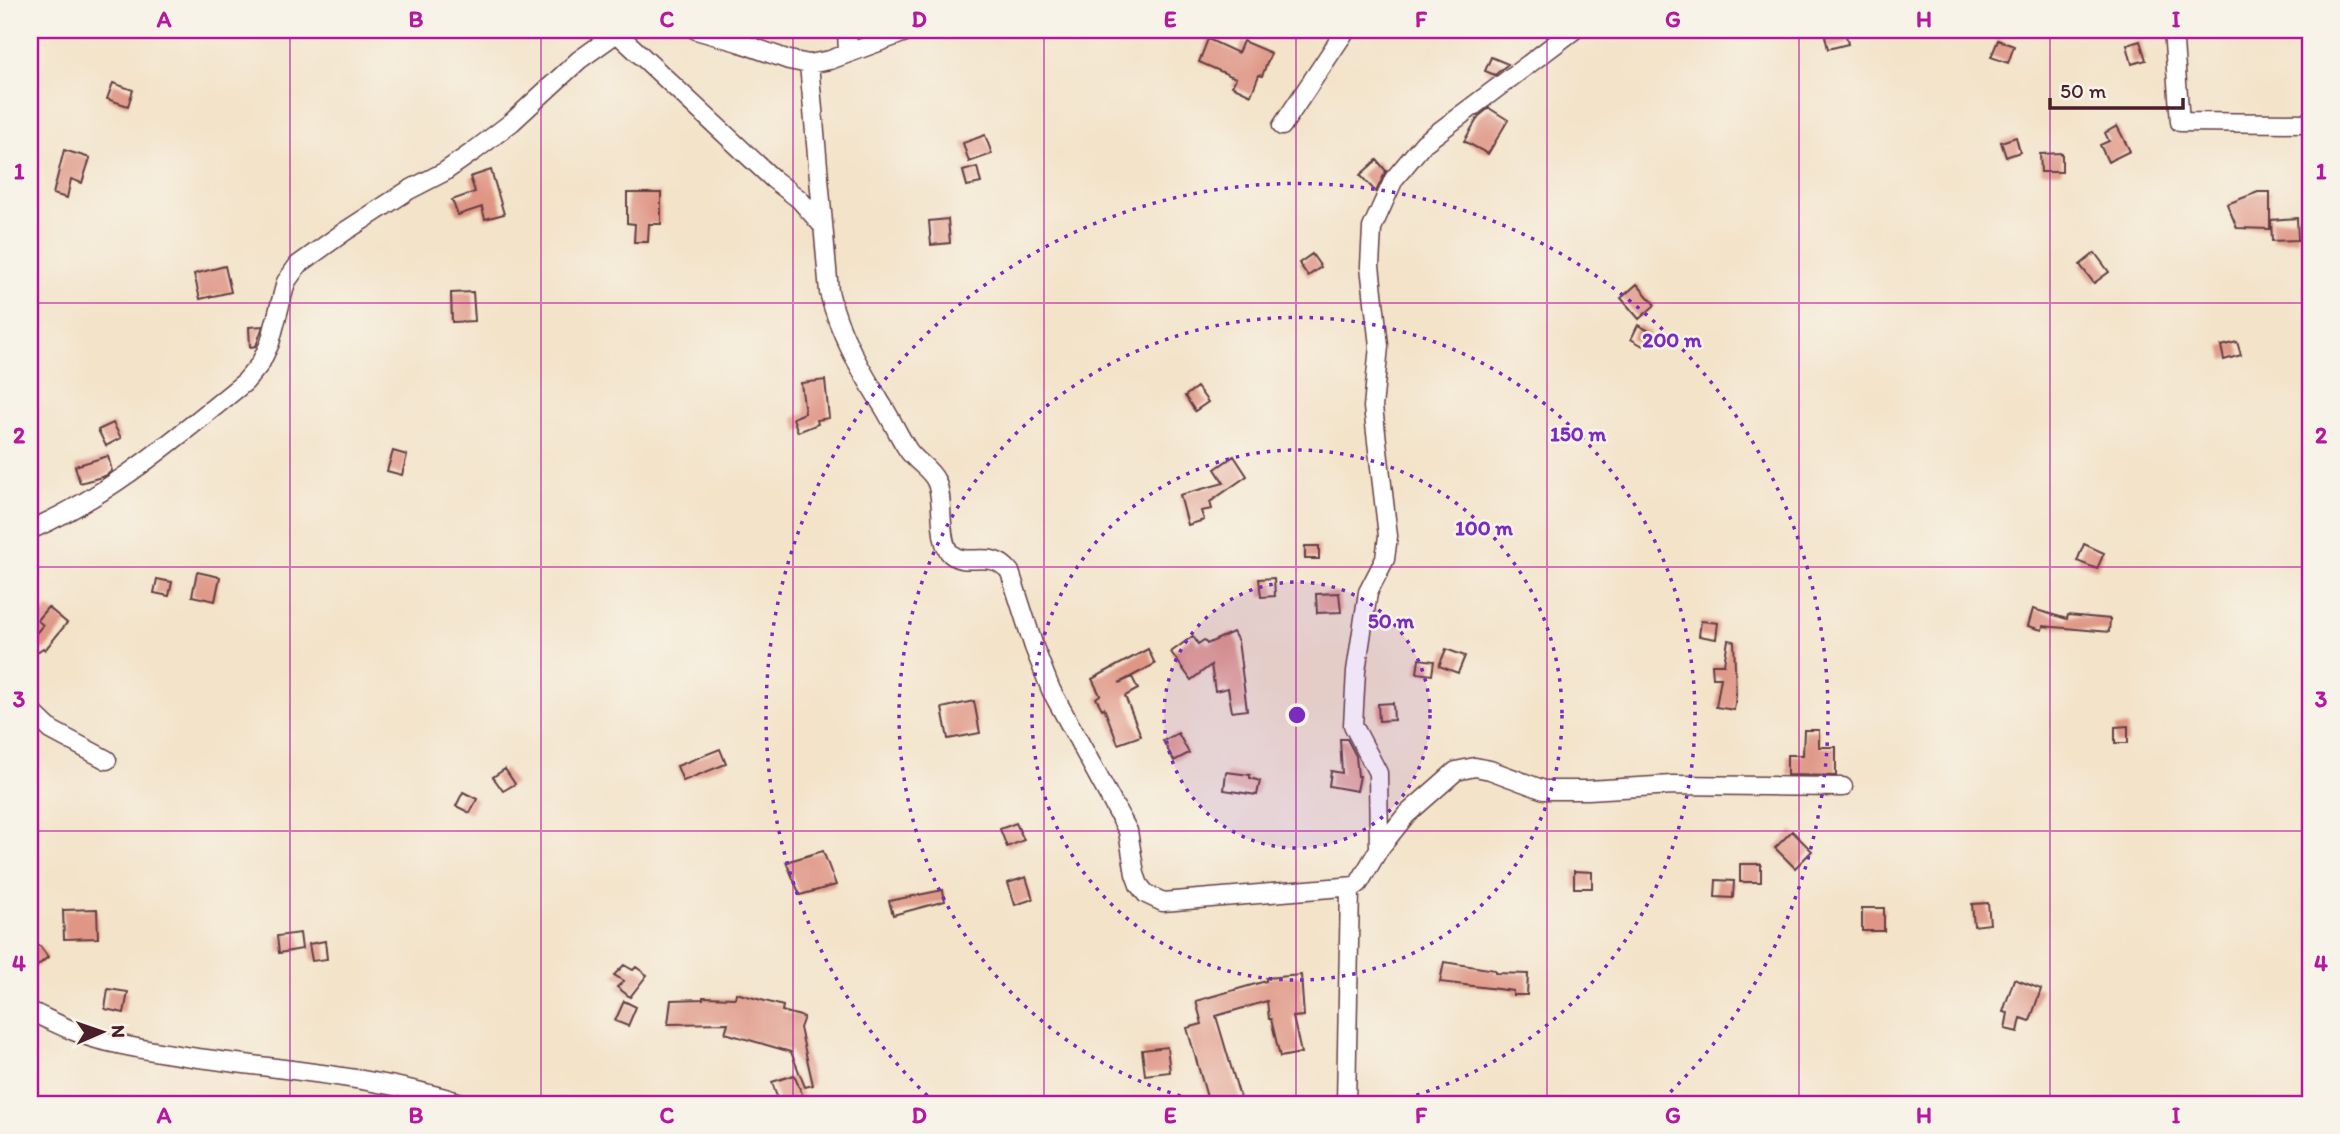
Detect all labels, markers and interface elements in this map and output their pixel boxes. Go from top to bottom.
text: A [156,5,172,33]
text: B [409,5,424,33]
text: C [660,5,675,33]
text: D [911,5,927,33]
text: E [1164,5,1177,33]
text: F [1415,5,1428,33]
text: G [1665,5,1681,33]
text: H [1916,5,1932,33]
text: I [2172,5,2181,33]
scale bar [2050,66,2182,110]
text: 50 m [2060,78,2107,103]
text: 1 [14,157,25,185]
text: 1 [2316,157,2327,185]
text: 200 m [1642,327,1702,352]
text: 2 [13,421,26,449]
text: 150 m [1550,421,1606,446]
text: 2 [2315,421,2328,449]
text: 100 m [1455,515,1513,540]
text: 50 m [1368,608,1415,633]
text: 3 [13,685,26,713]
text: 3 [2315,685,2328,713]
centre of rings [1285,703,1309,727]
text: 4 [12,949,26,977]
text: 4 [2314,949,2328,977]
north arrow [66,998,136,1068]
text: N [107,1025,130,1038]
text: A [156,1101,172,1129]
text: B [409,1101,424,1129]
text: C [660,1101,675,1129]
text: D [911,1101,927,1129]
text: E [1164,1101,1177,1129]
text: F [1415,1101,1428,1129]
text: G [1665,1101,1681,1129]
text: H [1916,1101,1932,1129]
text: I [2172,1101,2181,1129]

